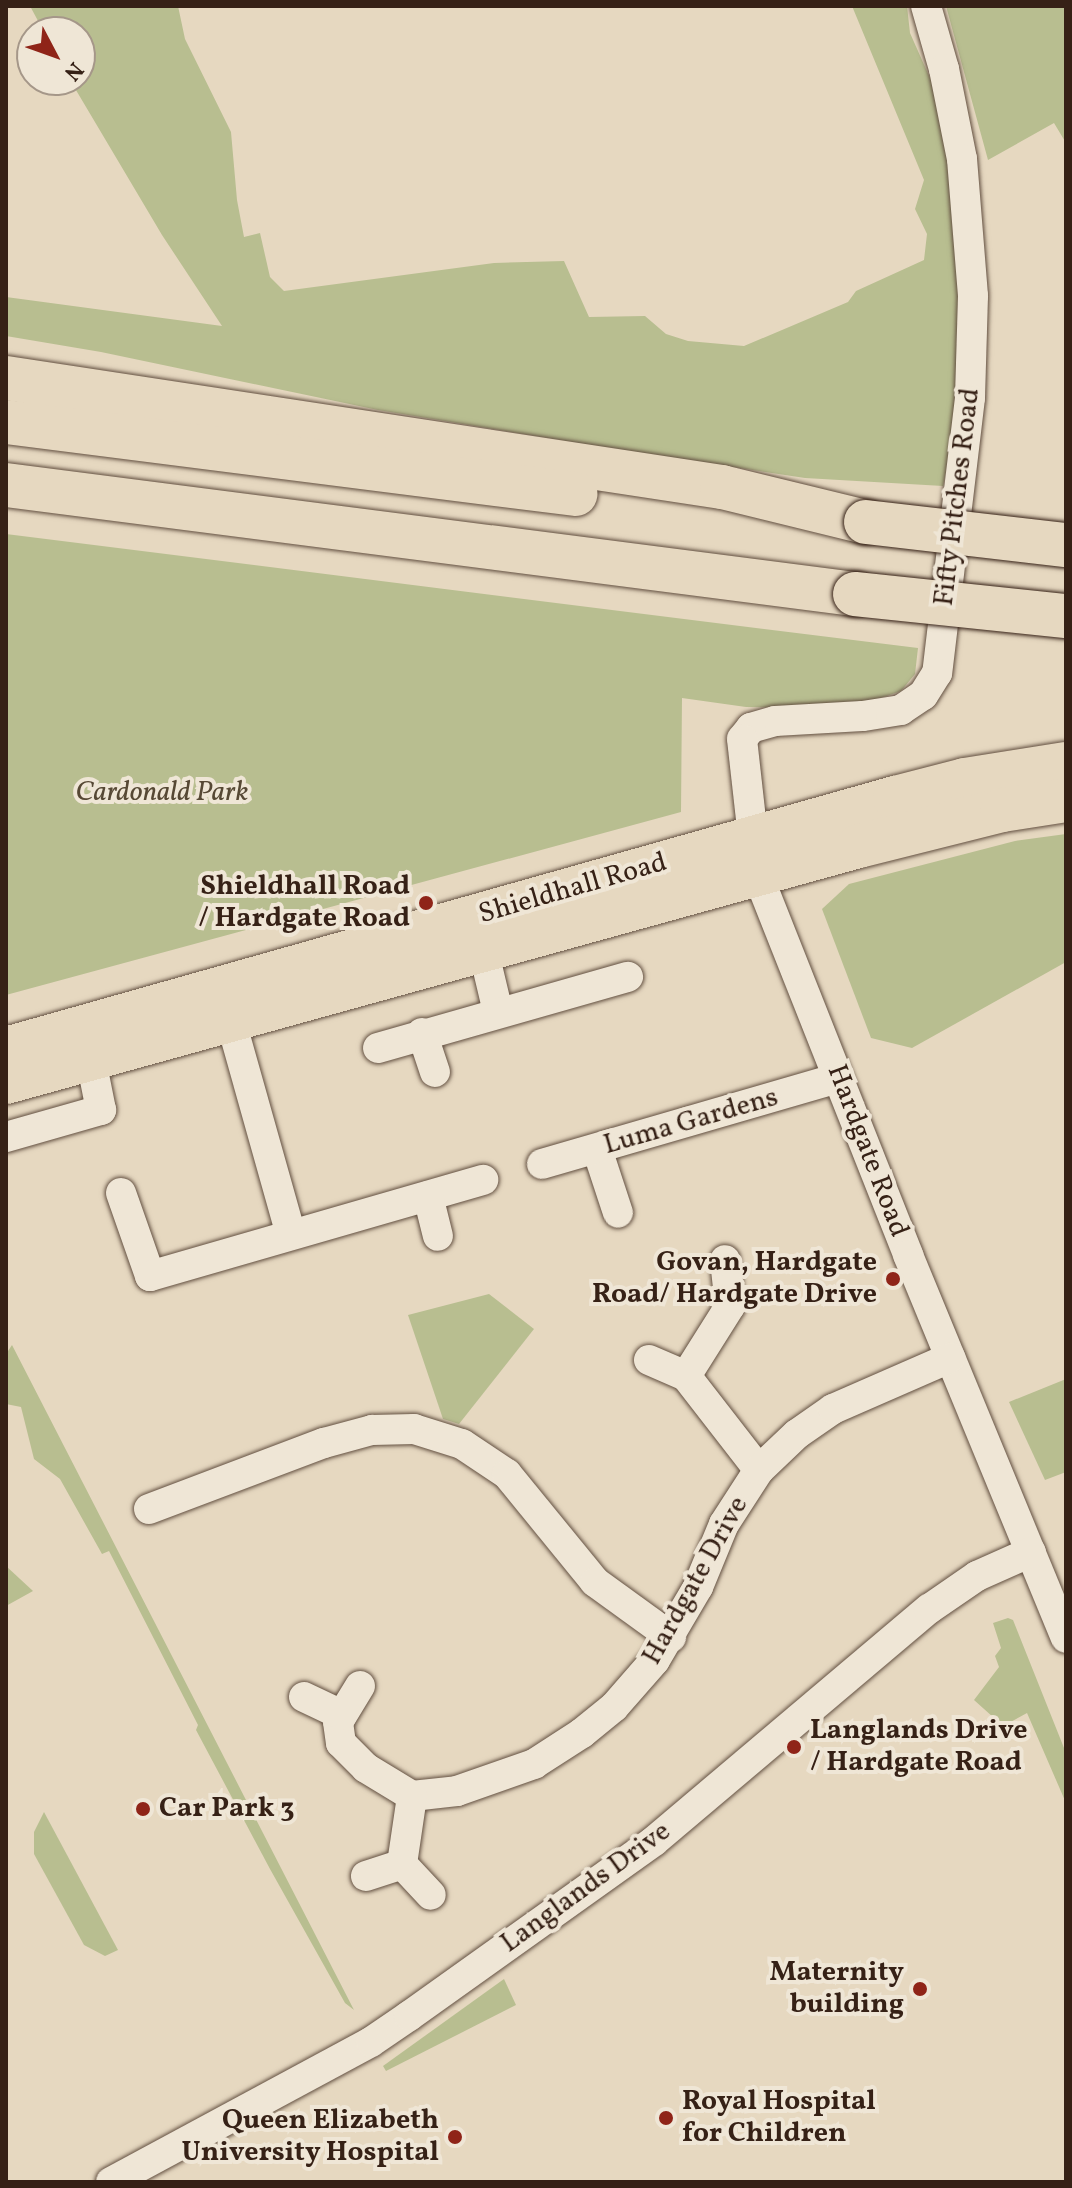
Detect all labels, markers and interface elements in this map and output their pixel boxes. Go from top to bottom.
north arrow [16,16,96,96]
text: N [56,55,90,87]
street label: Fifty Pitches Road [928,386,988,608]
park label: Cardonald Park [76,776,248,810]
street label: Shieldhall Road [475,846,671,932]
place label: Shieldhall Road / Hardgate Road [198,870,410,936]
marker: Shieldhall Road / Hardgate Road [417,894,435,912]
street label: Hardgate Road [819,1060,915,1242]
street label: Luma Gardens [600,1081,782,1163]
place label: Govan, Hardgate Road/ Hardgate Drive [592,1246,877,1312]
marker: Govan, Hardgate Road/ Hardgate Drive [884,1270,902,1288]
street label: Hardgate Drive [636,1491,756,1671]
place label: Langlands Drive / Hardgate Road [810,1714,1028,1780]
marker: Langlands Drive / Hardgate Road [785,1738,803,1756]
place label: Car Park 3 [159,1792,295,1826]
marker: Car Park 3 [134,1800,152,1818]
street label: Langlands Drive [495,1815,677,1961]
place label: Maternity building [769,1956,904,2022]
marker: Maternity building [911,1980,929,1998]
place label: Royal Hospital for Children [682,2085,876,2151]
place label: Queen Elizabeth University Hospital [181,2104,439,2170]
marker: Royal Hospital for Children [657,2109,675,2127]
marker: Queen Elizabeth University Hospital [446,2128,464,2146]

